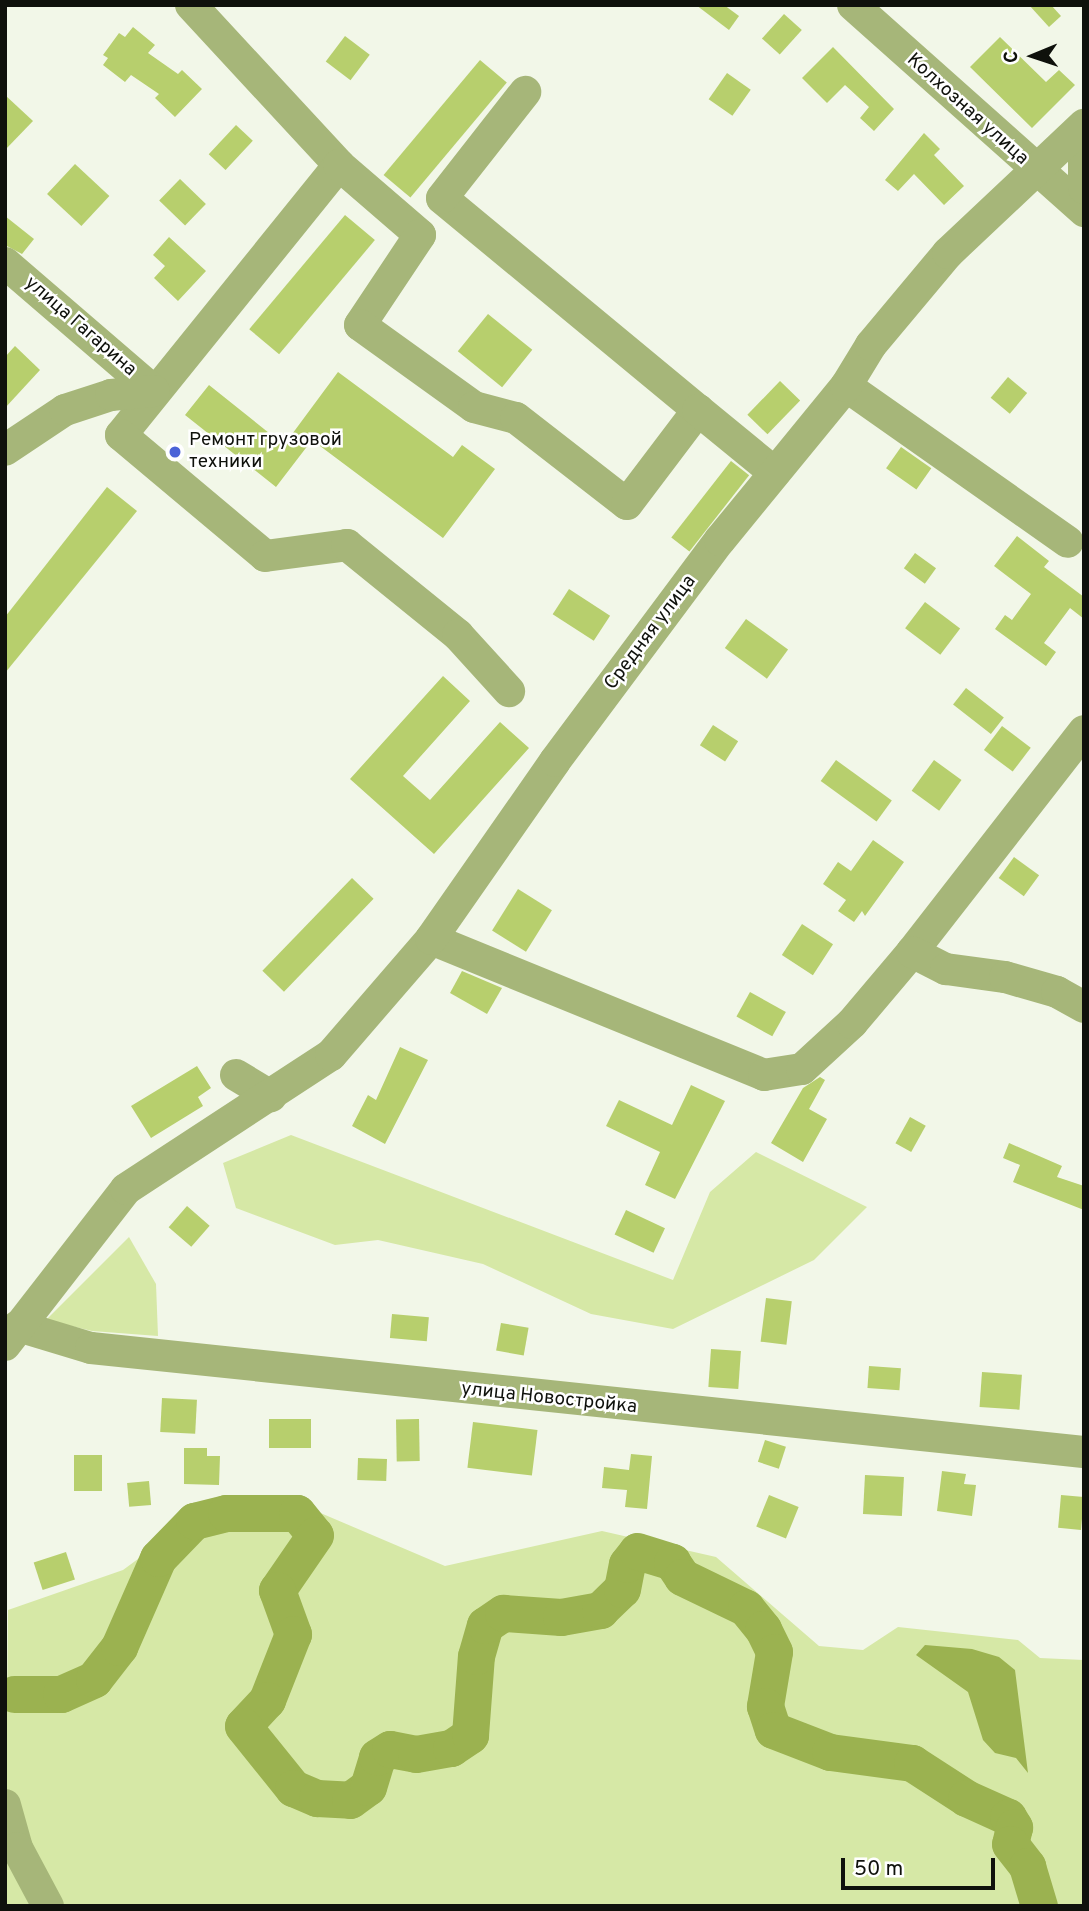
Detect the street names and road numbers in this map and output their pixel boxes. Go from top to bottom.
street label: Колхозная улица [901,49,1033,171]
street label: улица Гагарина [19,272,141,382]
street label: Средняя улица [600,571,702,695]
street label: улица Новостройка [460,1378,638,1420]

